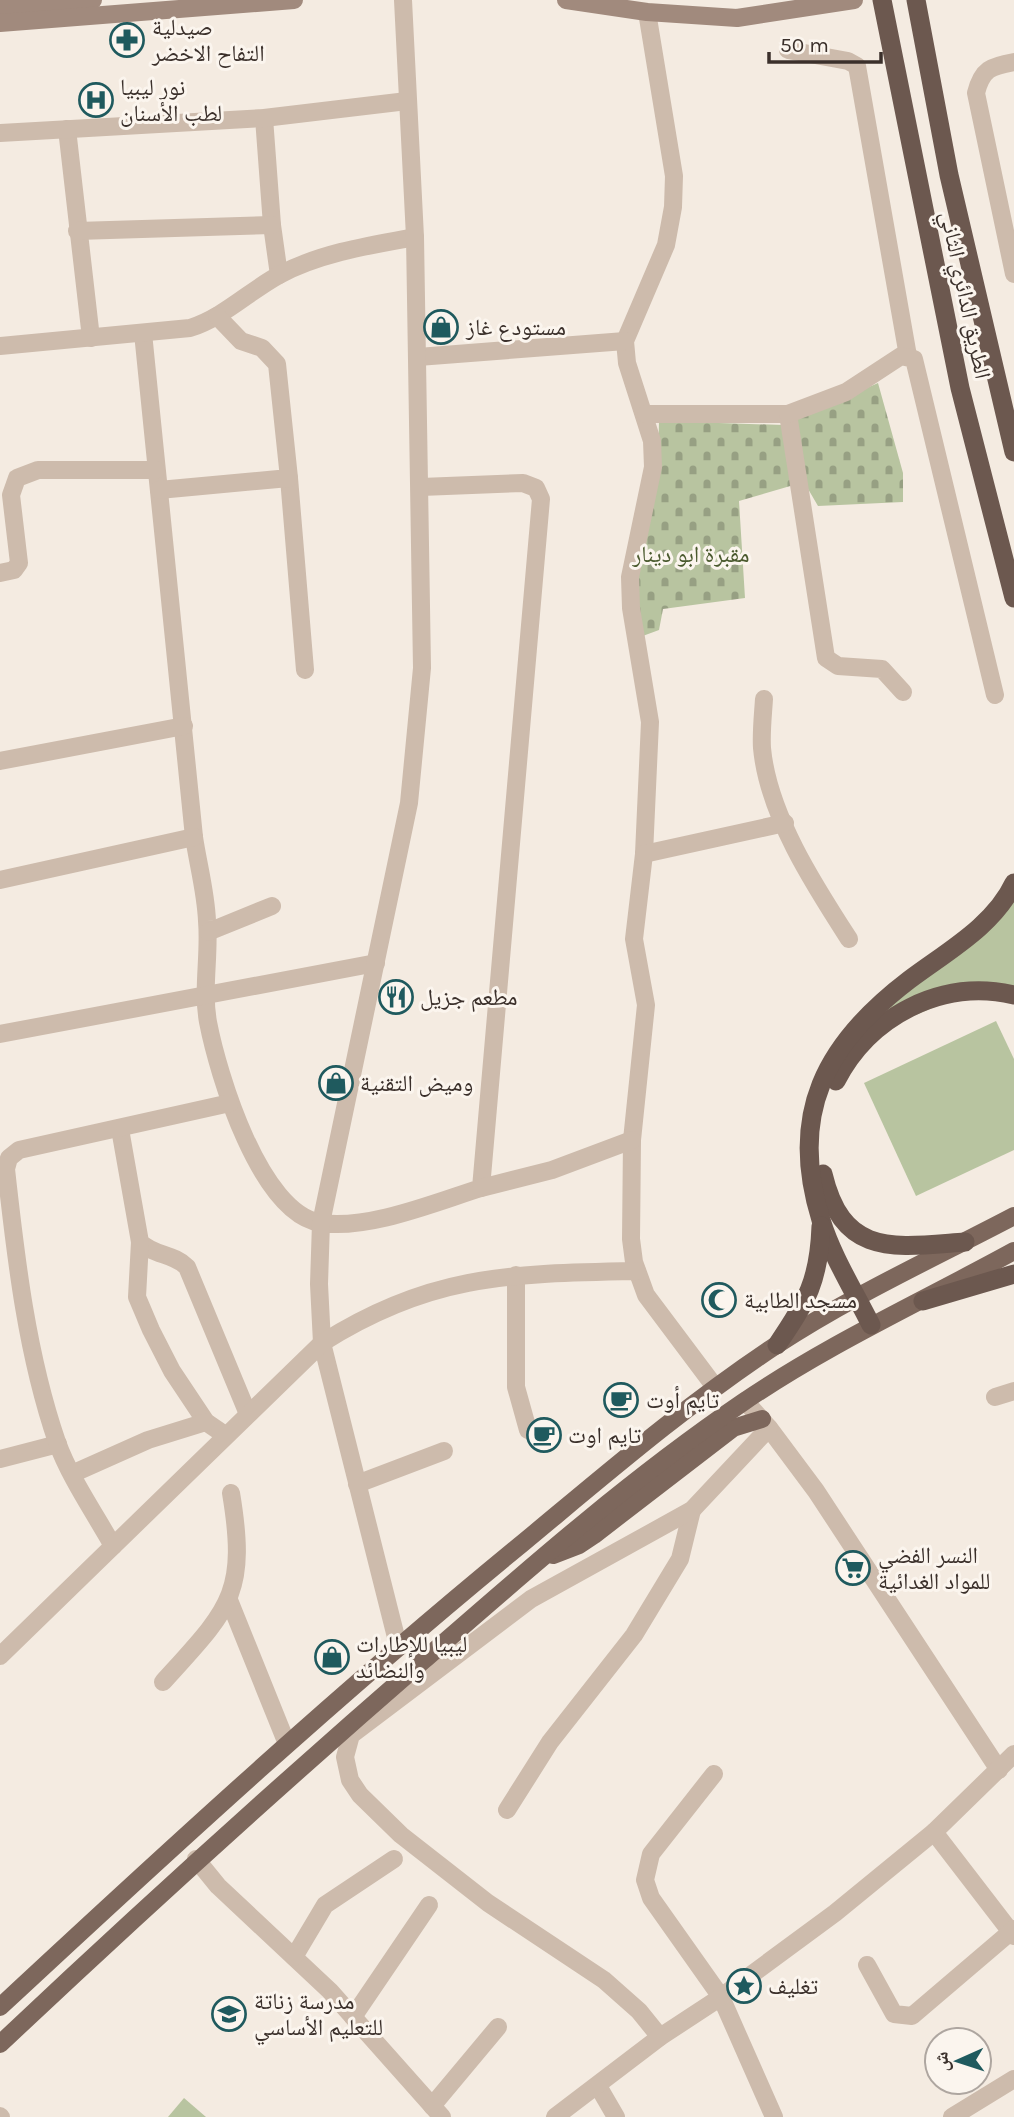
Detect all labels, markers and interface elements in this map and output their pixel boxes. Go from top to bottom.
place label: صيدلية التفاح الاخضر [151,14,265,68]
pharmacy icon: صيدلية التفاح الاخضر [108,21,146,59]
scale bar [769,21,881,65]
text: 50 m [780,33,829,57]
place label: نور ليبيا لطب الأسنان [120,74,222,127]
hospital icon: نور ليبيا لطب الأسنان [77,81,115,119]
street label: الطريق الدائري الثاني [930,209,996,382]
shop icon: مستودع غاز [422,308,460,346]
place label: مستودع غاز [465,314,566,342]
park label: مقبرة ابو دينار [631,541,750,568]
restaurant icon: مطعم جزيل [377,978,415,1016]
place label: مطعم جزيل [420,984,518,1013]
shop icon: وميض التقنية [317,1064,355,1102]
place label: وميض التقنية [360,1070,473,1097]
mosque icon: مسجد الطابية [700,1281,738,1319]
place label: مسجد الطابية [744,1287,857,1314]
cafe icon: تايم أوت [602,1381,640,1419]
place label: تايم أوت [646,1386,719,1416]
cafe icon: تايم اوت [525,1416,563,1454]
place label: تايم اوت [568,1422,641,1451]
place label: النسر الفضي للمواد الغدائية [878,1542,990,1595]
supermarket icon: النسر الفضي للمواد الغدائية [834,1549,872,1587]
place label: ليبيا للإطارات والنضائد [356,1631,467,1684]
shop icon: ليبيا للإطارات والنضائد [313,1638,351,1676]
place icon: تغليف [725,1967,763,2005]
place label: تغليف [768,1973,818,2000]
place label: مدرسة زناتة للتعليم الأساسي [254,1988,383,2046]
school or university icon: مدرسة زناتة للتعليم الأساسي [210,1995,248,2033]
north arrow [923,2026,993,2096]
text: ش [931,2051,954,2072]

